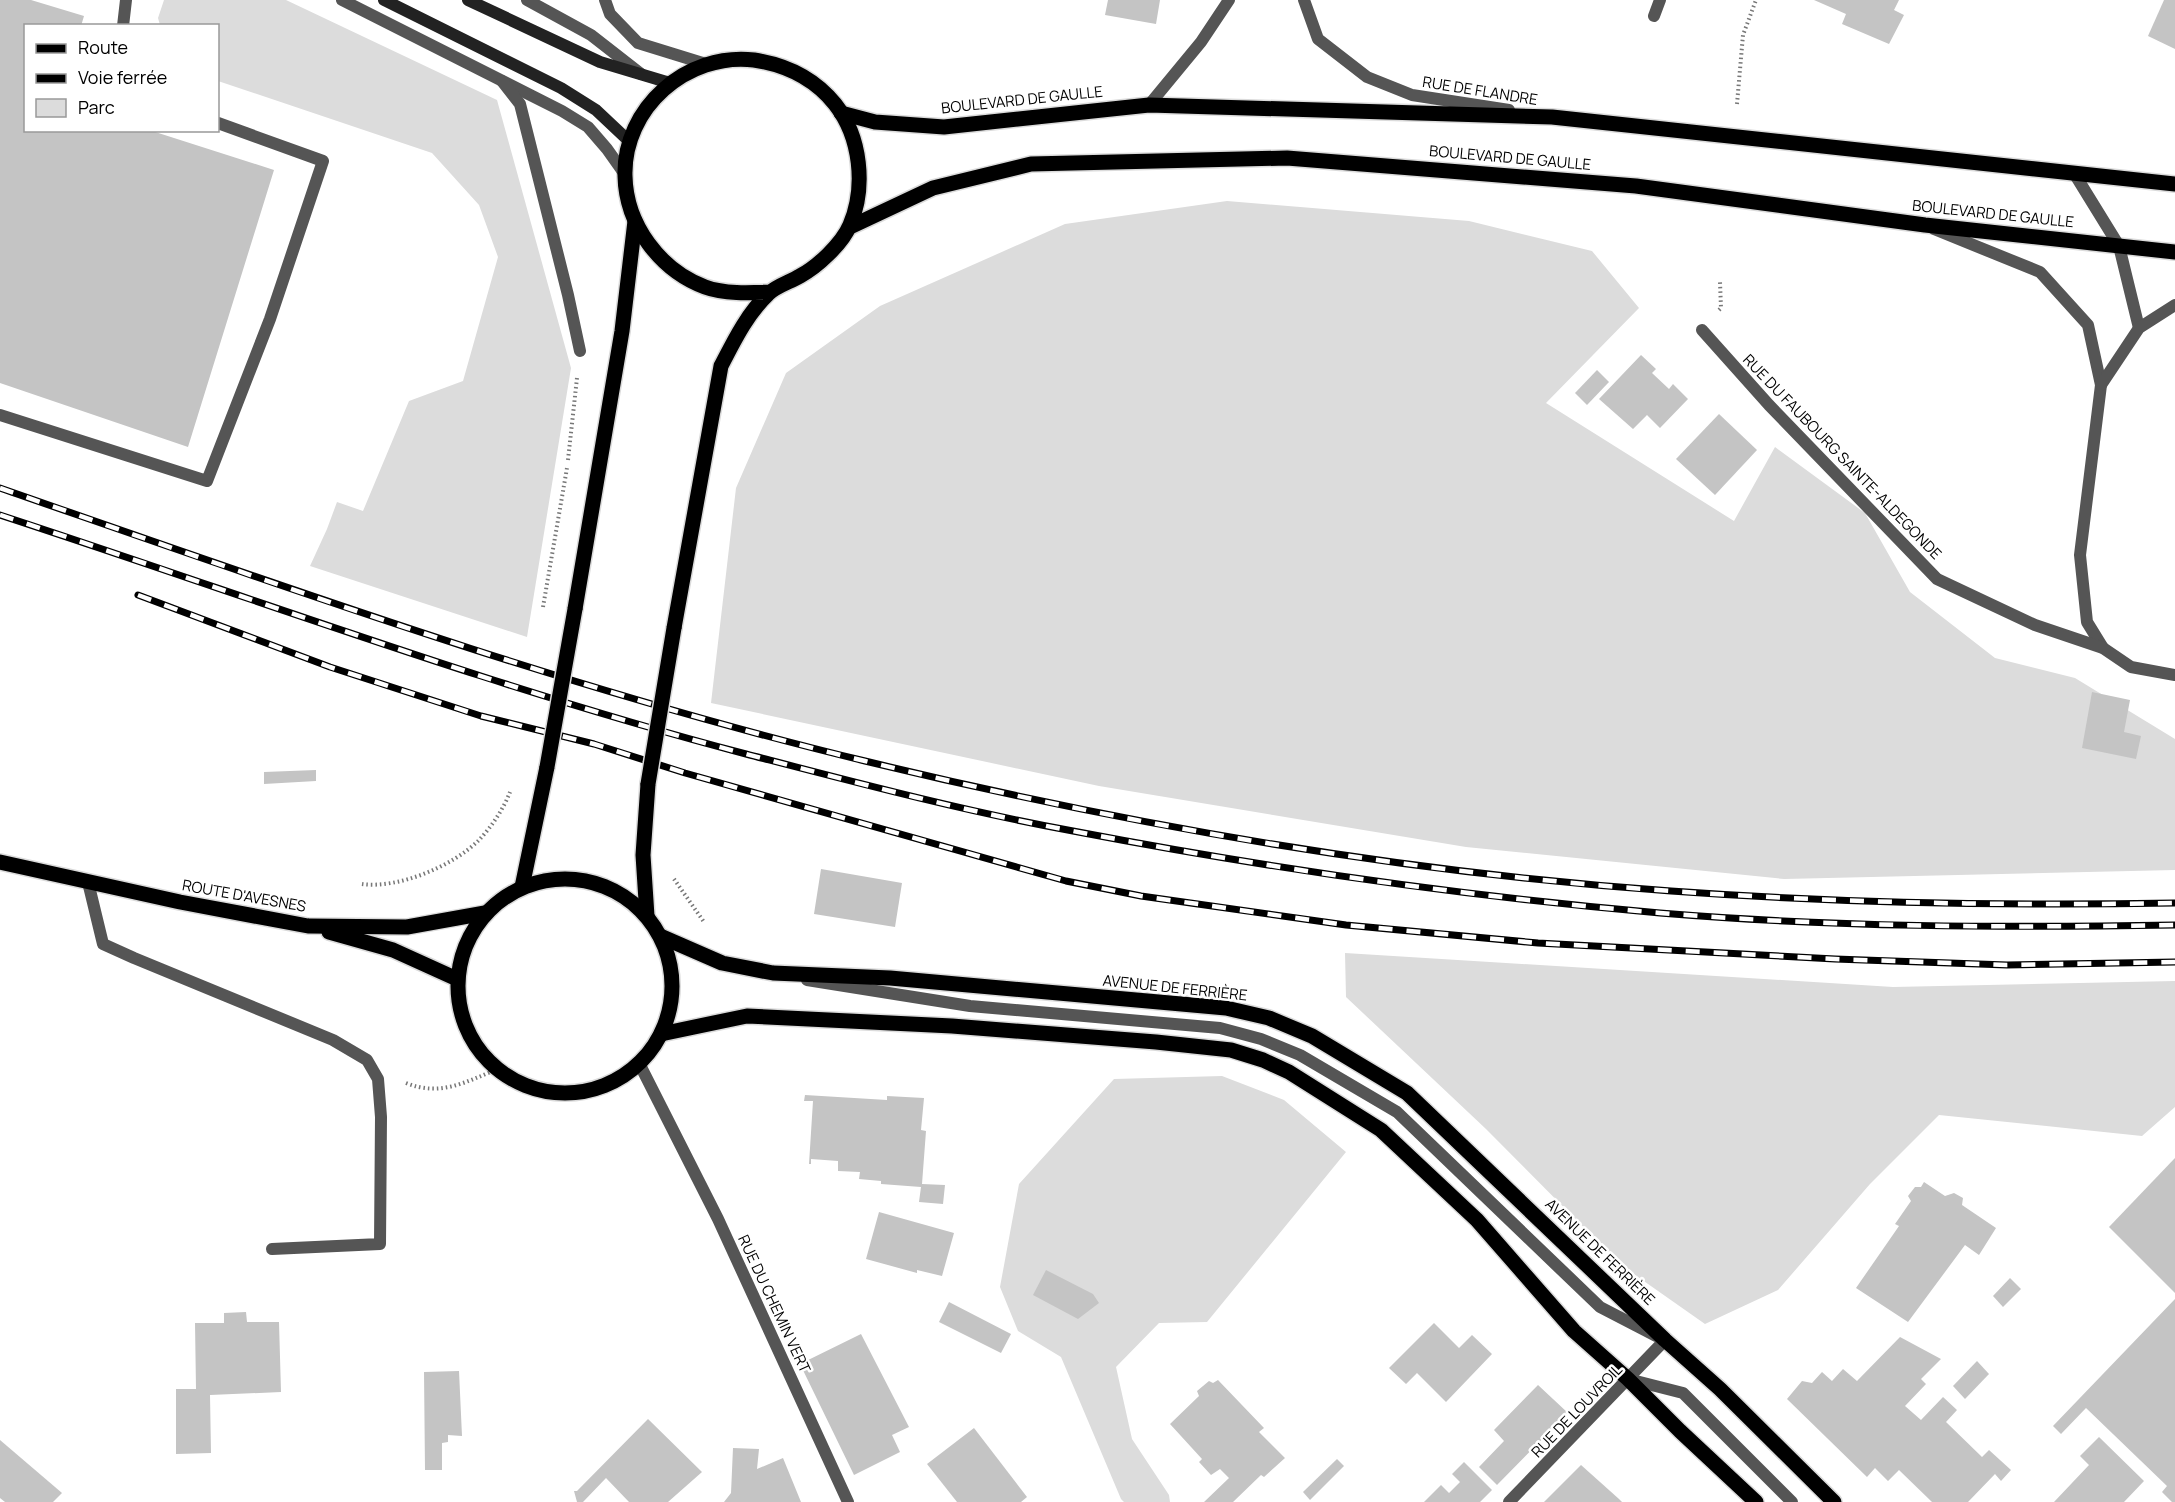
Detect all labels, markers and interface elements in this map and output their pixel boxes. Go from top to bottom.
legend [24,24,219,132]
text: Route [78,35,128,59]
text: Voie ferrée [78,65,167,89]
street label: RUE DE FLANDRE [1421,71,1539,110]
street label: BOULEVARD DE GAULLE [940,81,1104,118]
text: Parc [78,95,115,119]
street label: BOULEVARD DE GAULLE [1428,140,1592,175]
street label: BOULEVARD DE GAULLE [1911,195,2075,232]
street label: RUE DU FAUBOURG SAINTE-ALDEGONDE [1738,349,1946,564]
street label: ROUTE D'AVESNES [181,874,308,917]
street label: AVENUE DE FERRIÈRE [1102,969,1248,1006]
street label: AVENUE DE FERRIÈRE [1541,1194,1660,1310]
street label: RUE DU CHEMIN VERT [733,1231,816,1376]
street label: RUE DE LOUVROIL [1527,1359,1627,1462]

